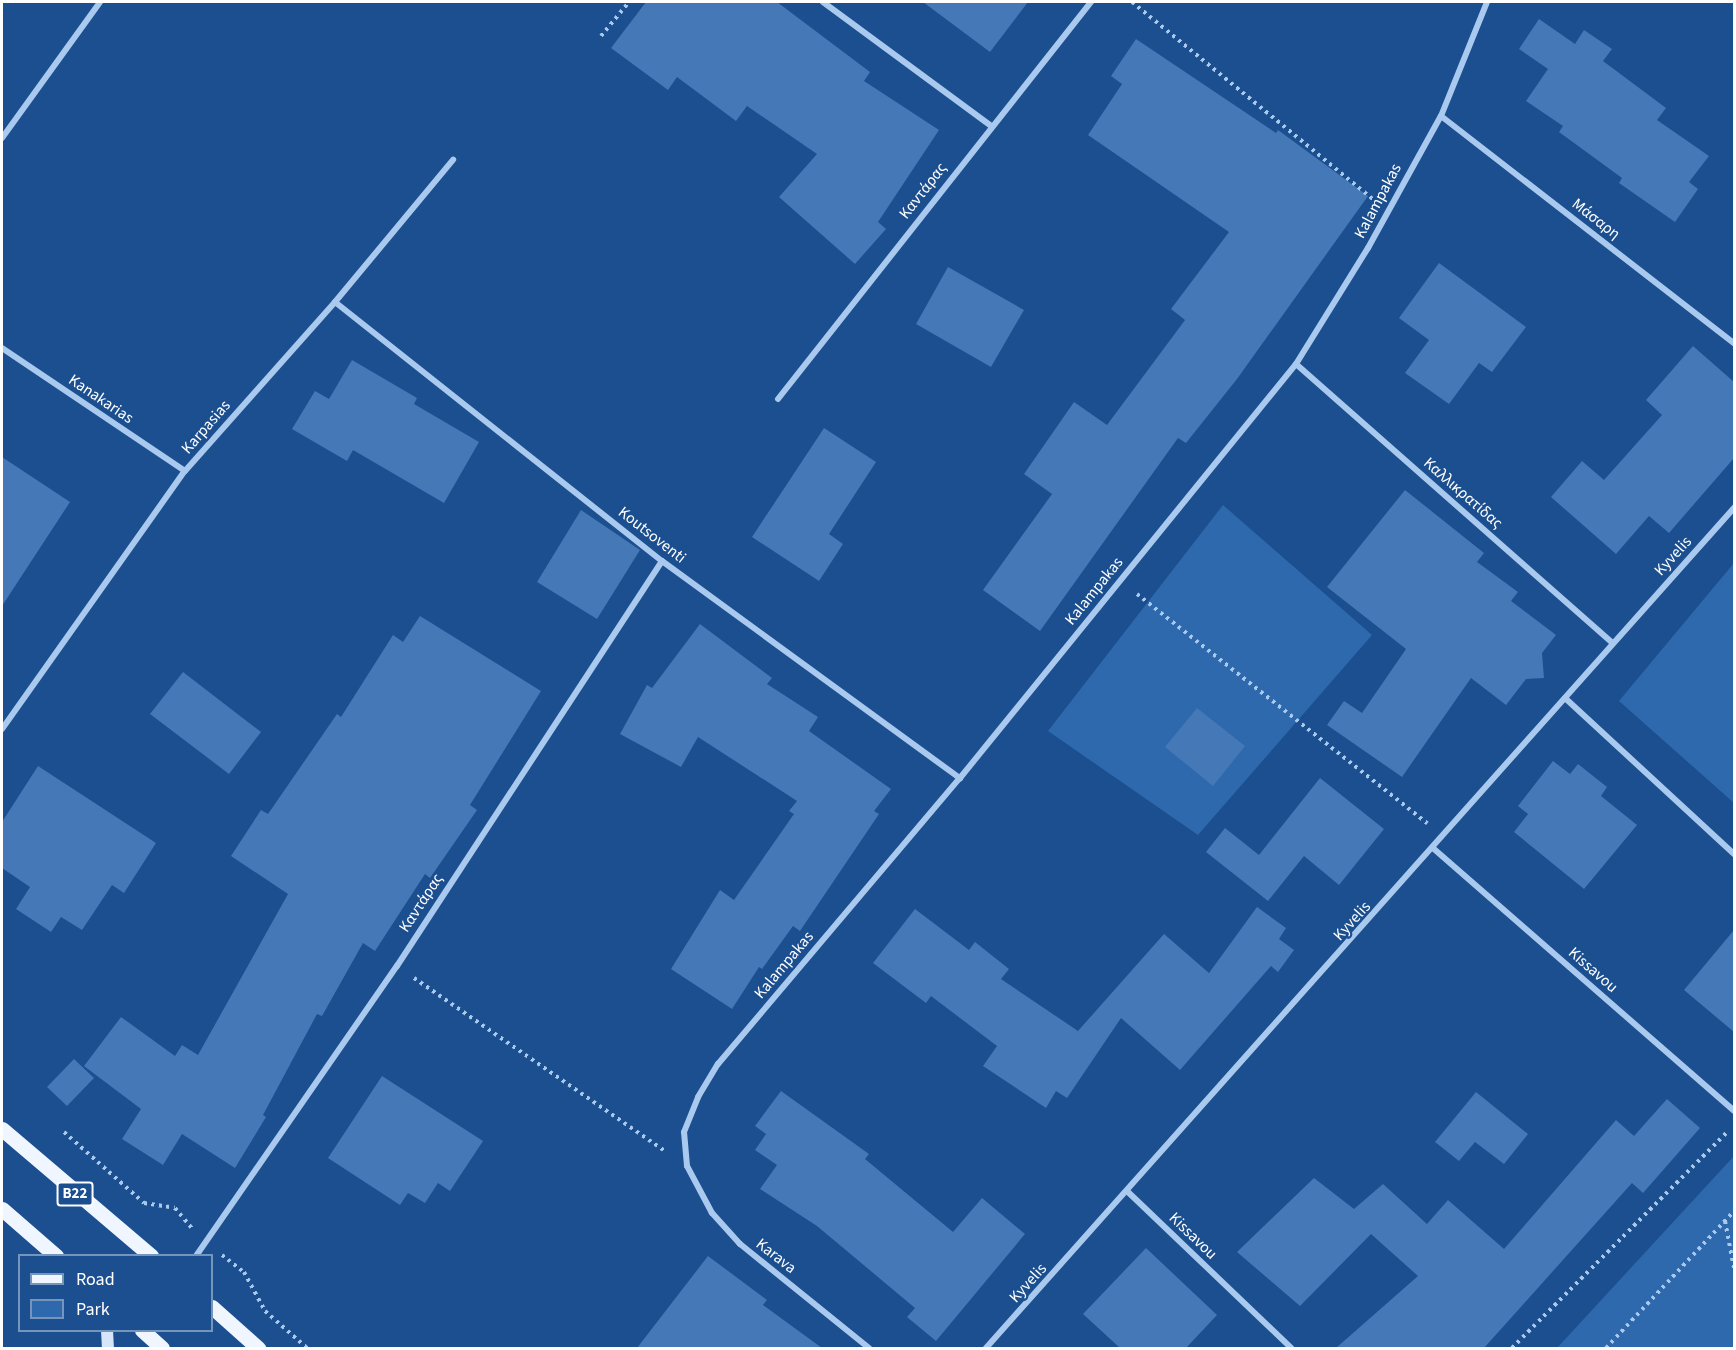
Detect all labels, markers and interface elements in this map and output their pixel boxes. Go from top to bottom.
street label: Καντάρας [895,159,951,223]
street label: Kalampakas [1350,160,1406,242]
street label: Μάσαρη [1568,194,1624,244]
street label: Kanakarias [65,370,137,428]
street label: Karpasias [177,396,235,458]
street label: Καλλικρατίδας [1420,453,1506,533]
street label: Koutsoventi [614,503,690,567]
street label: Kyvelis [1650,532,1696,580]
street label: Kalampakas [1061,553,1127,629]
street label: Καντάρας [395,870,447,936]
street label: Kyvelis [1329,897,1375,945]
street label: Kalampakas [750,927,818,1003]
street label: Kissavou [1564,943,1622,997]
road number: B22 [56,1182,94,1206]
street label: Kissavou [1165,1208,1221,1264]
street label: Karava [752,1234,800,1278]
legend [18,1254,213,1332]
street label: Kyvelis [1005,1259,1051,1307]
text: Road [76,1267,115,1292]
text: Park [76,1297,110,1322]

